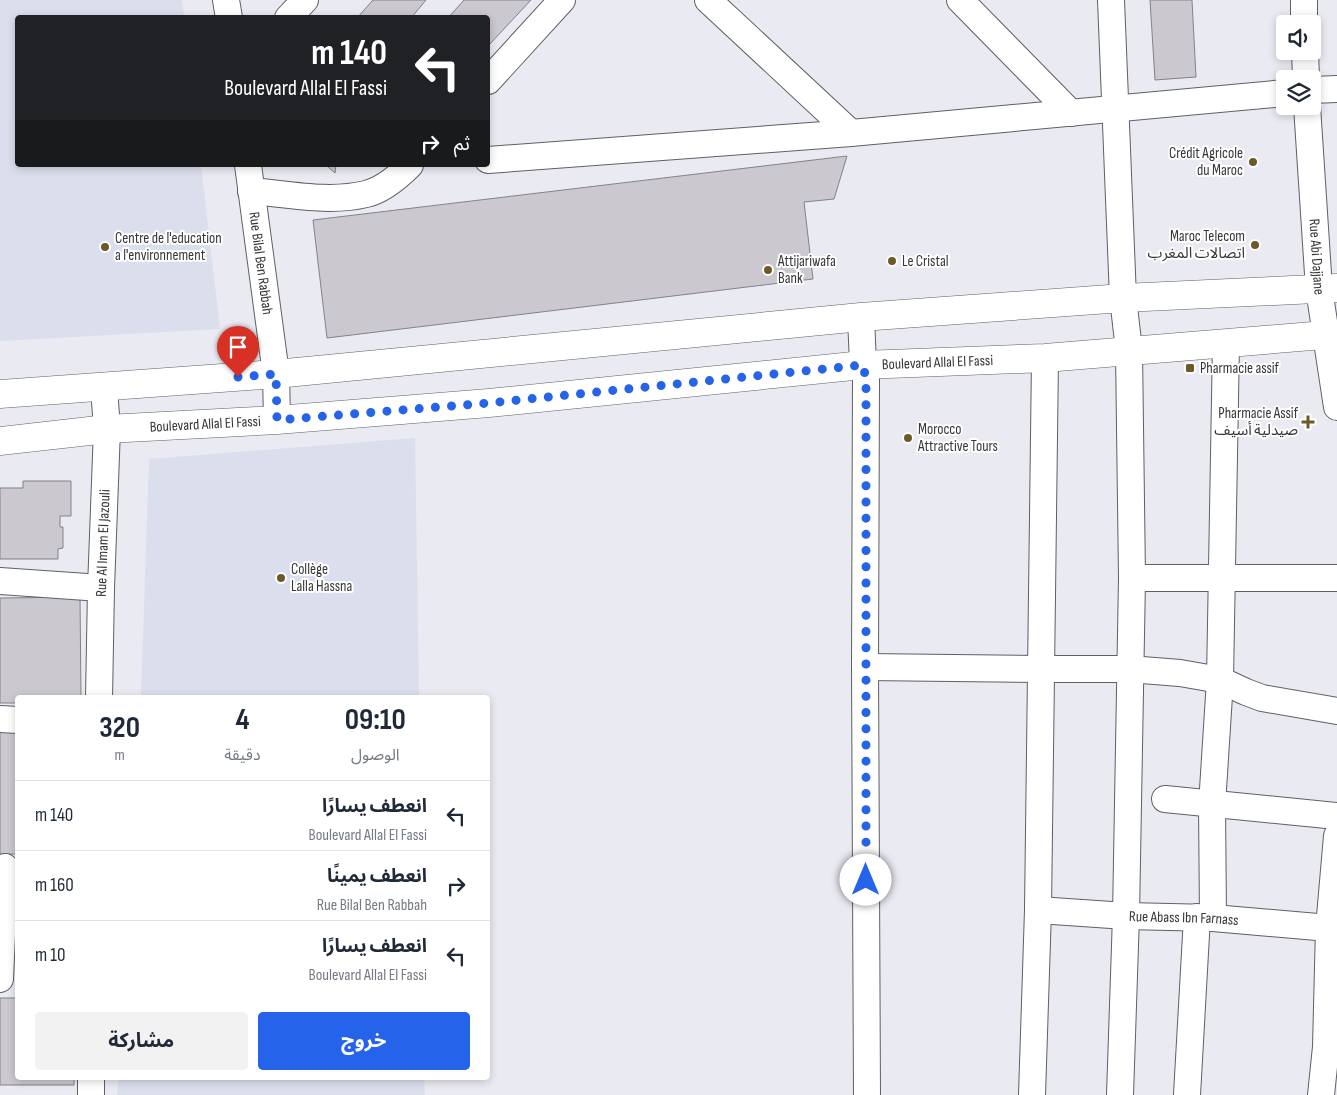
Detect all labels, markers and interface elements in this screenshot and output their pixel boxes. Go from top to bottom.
map controls [1276,15,1321,115]
button: sound [1276,15,1321,60]
text: 140 m [311,32,387,75]
icon: left [405,35,470,100]
button: layers [1276,70,1321,115]
text: Boulevard Allal El Fassi [224,75,387,102]
icon: right [416,130,444,158]
text: ثم [454,133,470,156]
place label: Crédit Agricole du Maroc [1169,144,1243,180]
marker: Crédit Agricole du Maroc [1247,156,1259,168]
street label: Rue Bilal Ben Rabbah [244,211,277,316]
street label: Rue Abi Dajjane [1304,218,1329,296]
place label: Maroc Telecom اتصالات المغرب [1148,227,1245,263]
place label: Centre de l'education a l'environnement [115,229,222,265]
marker: Maroc Telecom اتصالات المغرب [1249,239,1261,251]
marker: Centre de l'education a l'environnement [99,241,111,253]
place label: Attijariwafa Bank [777,252,836,288]
place label: Le Cristal [902,252,949,271]
marker: Le Cristal [886,255,898,267]
marker: Attijariwafa Bank [762,264,774,276]
pin [217,326,259,377]
icon: arrive [224,333,252,361]
street label: Boulevard Allal El Fassi [882,351,994,374]
place label: Pharmacie assif [1200,359,1280,378]
marker: Pharmacie assif [1184,362,1196,374]
place label: Pharmacie Assif صيدلية أسيف [1214,404,1299,440]
street label: Boulevard Allal El Fassi [149,412,261,437]
marker: Pharmacie Assif صيدلية أسيف [1302,416,1314,428]
place label: Morocco Attractive Tours [917,420,998,456]
marker: Morocco Attractive Tours [902,432,914,444]
street label: Rue Al Imam El Jazouli [92,489,115,597]
place label: Collège Lalla Hassna [291,560,352,596]
marker: Collège Lalla Hassna [275,572,287,584]
text: 4 [235,702,249,738]
text: 09:10 [345,702,406,738]
text: 320 [99,710,140,746]
text: m [114,746,125,765]
text: دقيقة [224,746,261,765]
text: الوصول [351,746,400,765]
text: انعطف يسارًا [322,795,427,818]
icon: left [442,802,470,830]
text: 140 m [35,804,73,827]
text: Boulevard Allal El Fassi [309,826,427,845]
position arrow [839,853,891,905]
text: انعطف يمينًا [327,865,427,888]
icon: right [442,872,470,900]
text: 160 m [35,874,74,897]
text: Rue Bilal Ben Rabbah [317,896,427,915]
street label: Rue Abass Ibn Farnass [1129,907,1239,930]
text: انعطف يسارًا [322,935,427,958]
icon: left [442,942,470,970]
text: 10 m [35,944,65,967]
text: Boulevard Allal El Fassi [309,966,427,985]
button: مشاركة [35,1012,248,1070]
button: خروج [258,1012,470,1070]

